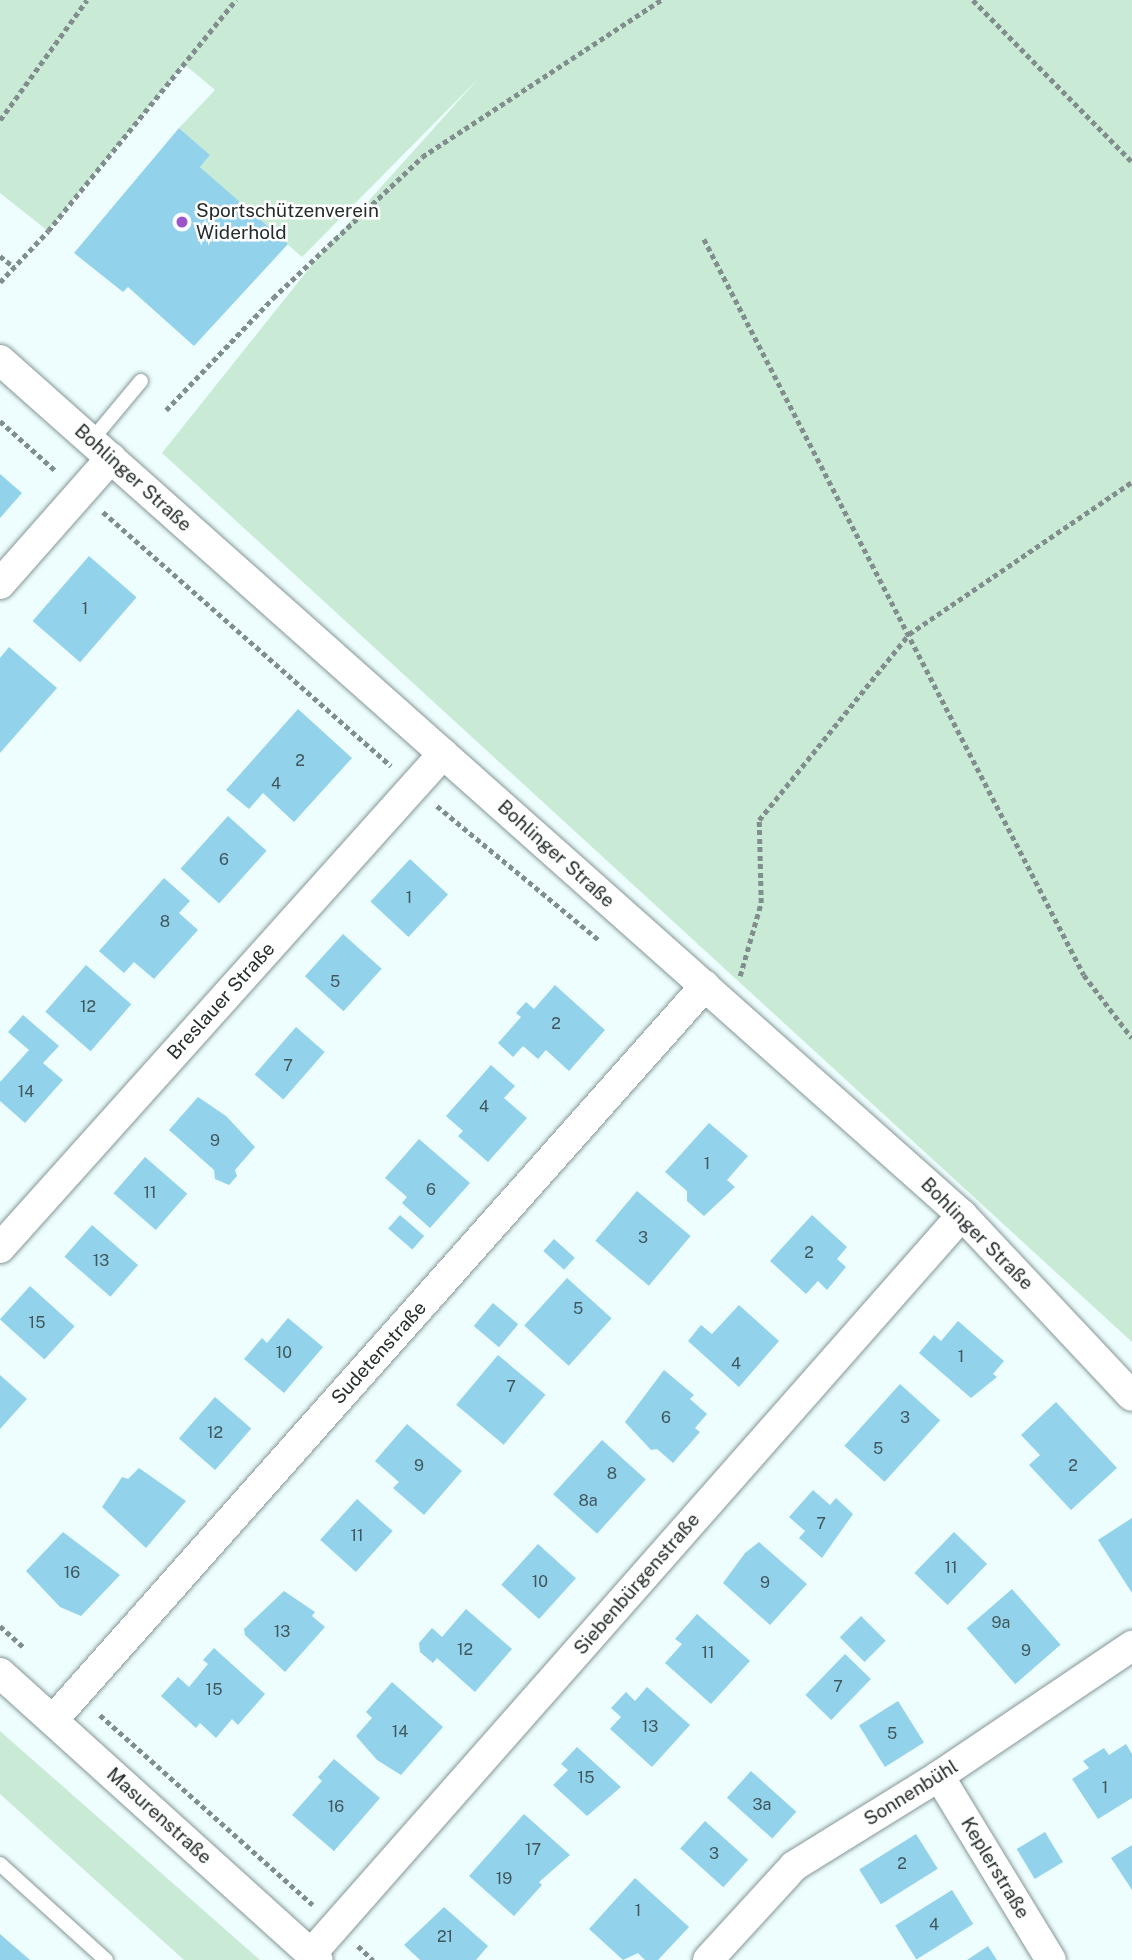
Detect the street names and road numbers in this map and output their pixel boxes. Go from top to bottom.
street label: Bohlinger Straße [70,419,196,537]
street label: Bohlinger Straße [493,795,619,913]
street label: Breslauer Straße [162,938,280,1064]
street label: Bohlinger Straße [916,1173,1038,1295]
street label: Sudetenstraße [327,1297,431,1409]
street label: Siebenbürgenstraße [569,1508,705,1660]
street label: Sonnenbühl [860,1755,962,1831]
street label: Masurenstraße [102,1763,216,1869]
street label: Keplerstraße [956,1813,1034,1923]

